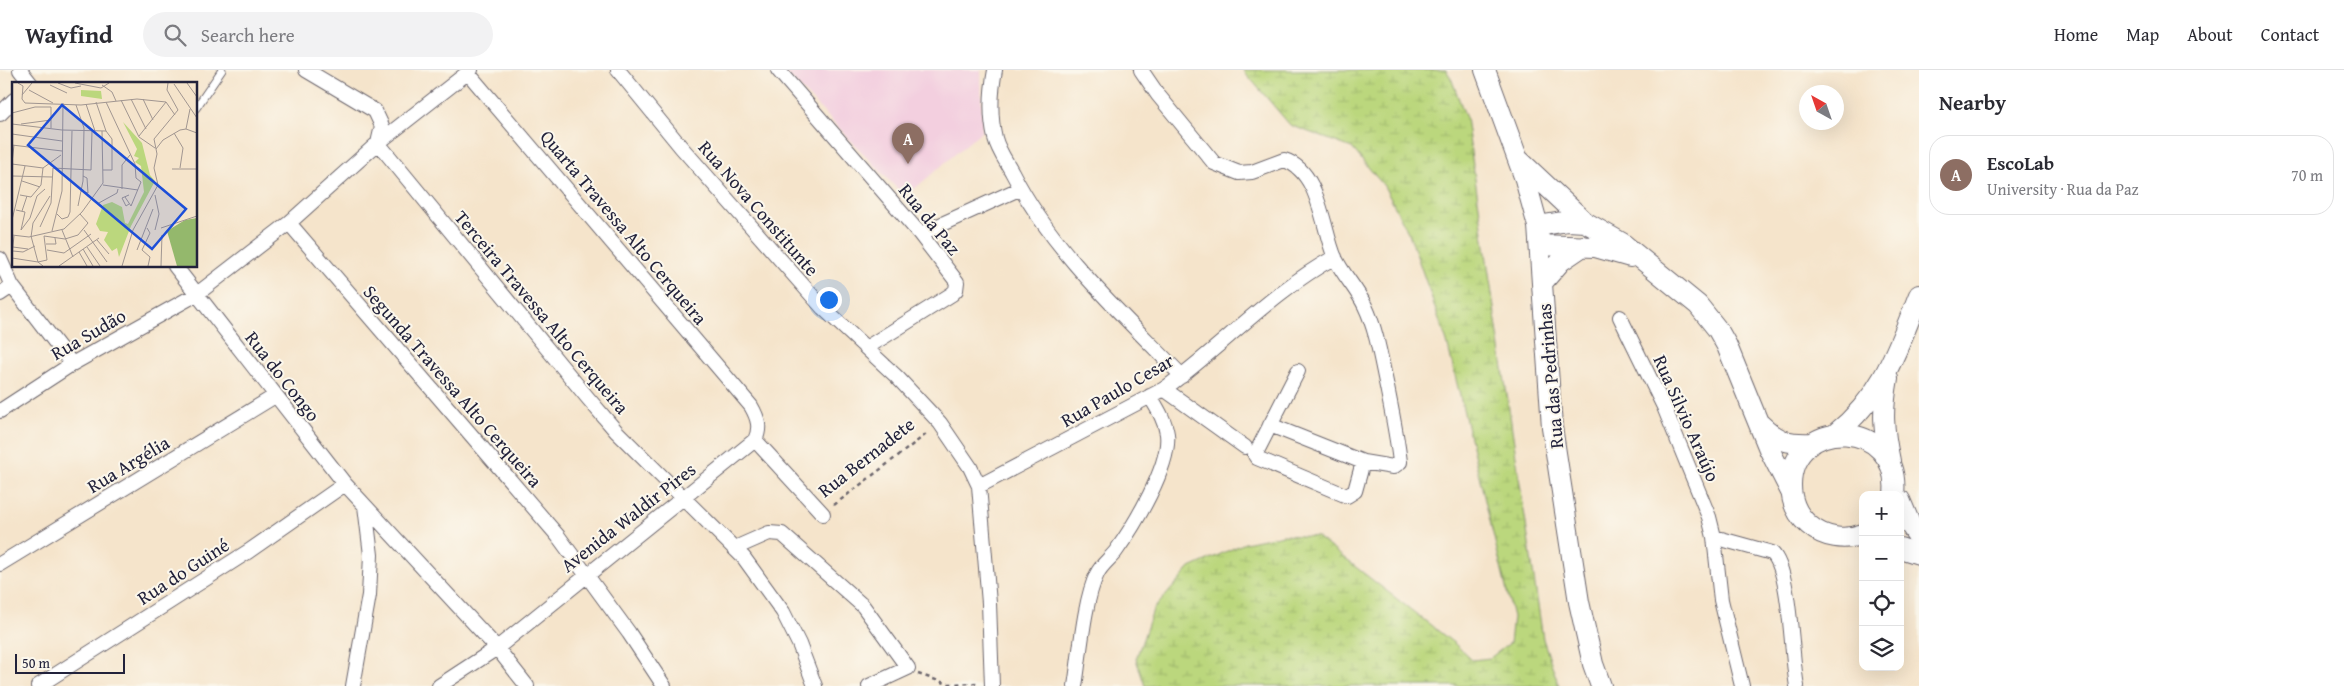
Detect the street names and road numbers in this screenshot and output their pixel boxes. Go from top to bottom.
street label: Quarta Travessa Alto Cerqueira [534,123,714,331]
street label: Rua Nova Constitunte [692,134,826,282]
street label: Rua da Paz [892,177,968,261]
street label: Terceira Travessa Alto Cerqueira [448,204,636,420]
street label: Segunda Travessa Alto Cerqueira [357,279,549,493]
street label: Rua Sudão [45,301,131,367]
street label: Rua das Pedrinhas [1530,302,1570,450]
street label: Rua do Congo [239,325,327,427]
street label: Rua Paulo Cesar [1055,346,1179,434]
street label: Rua Silvio Araújo [1647,350,1727,486]
street label: Rua Bernadete [812,410,920,504]
street label: Rua Argélia [81,428,175,500]
street label: Avenida Waldir Pires [555,455,701,579]
street label: Rua do Guiné [131,531,235,611]

